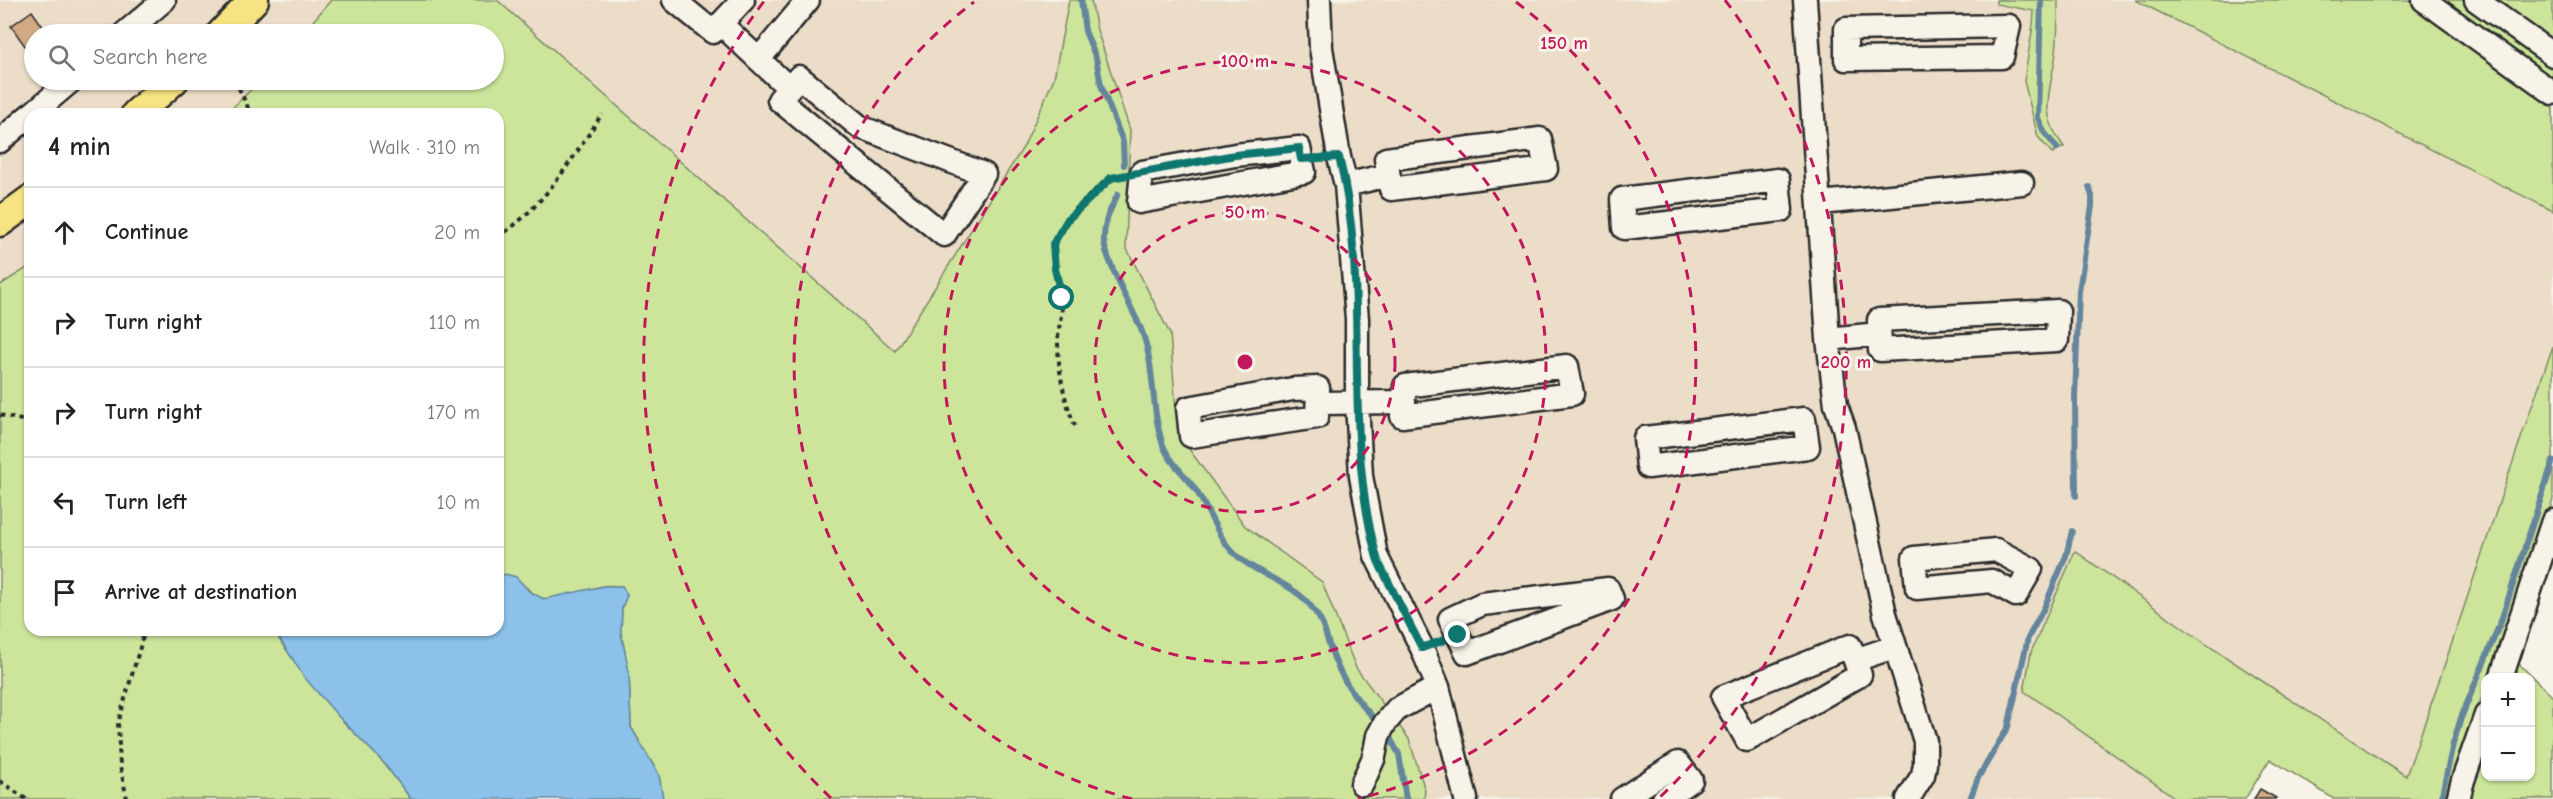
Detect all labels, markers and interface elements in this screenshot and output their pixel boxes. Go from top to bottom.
search box [24,24,504,90]
text: 150 m [1540,33,1588,54]
icon: search [45,41,78,74]
text: Search here [93,44,208,70]
text: 100 m [1221,51,1269,72]
text: 4 min [48,132,111,162]
text: Walk · 310 m [369,136,480,159]
text: 50 m [1225,202,1265,223]
icon: ahead [48,216,81,249]
text: Continue [105,219,188,245]
text: 20 m [434,221,480,244]
route start [1048,284,1074,310]
icon: right [48,306,81,339]
text: Turn right [105,309,202,335]
text: 110 m [429,311,480,334]
centre of rings [1235,352,1255,372]
text: 200 m [1821,352,1871,373]
icon: right [48,396,81,429]
text: Turn right [105,399,202,425]
text: 170 m [427,401,480,424]
icon: left [48,486,81,519]
text: Turn left [105,489,187,515]
text: 10 m [437,491,480,514]
icon: arrive [48,576,81,609]
text: Arrive at destination [105,579,297,605]
route end [1444,621,1470,647]
map controls [2481,673,2535,781]
button: + [2481,673,2535,727]
button: − [2481,727,2535,781]

